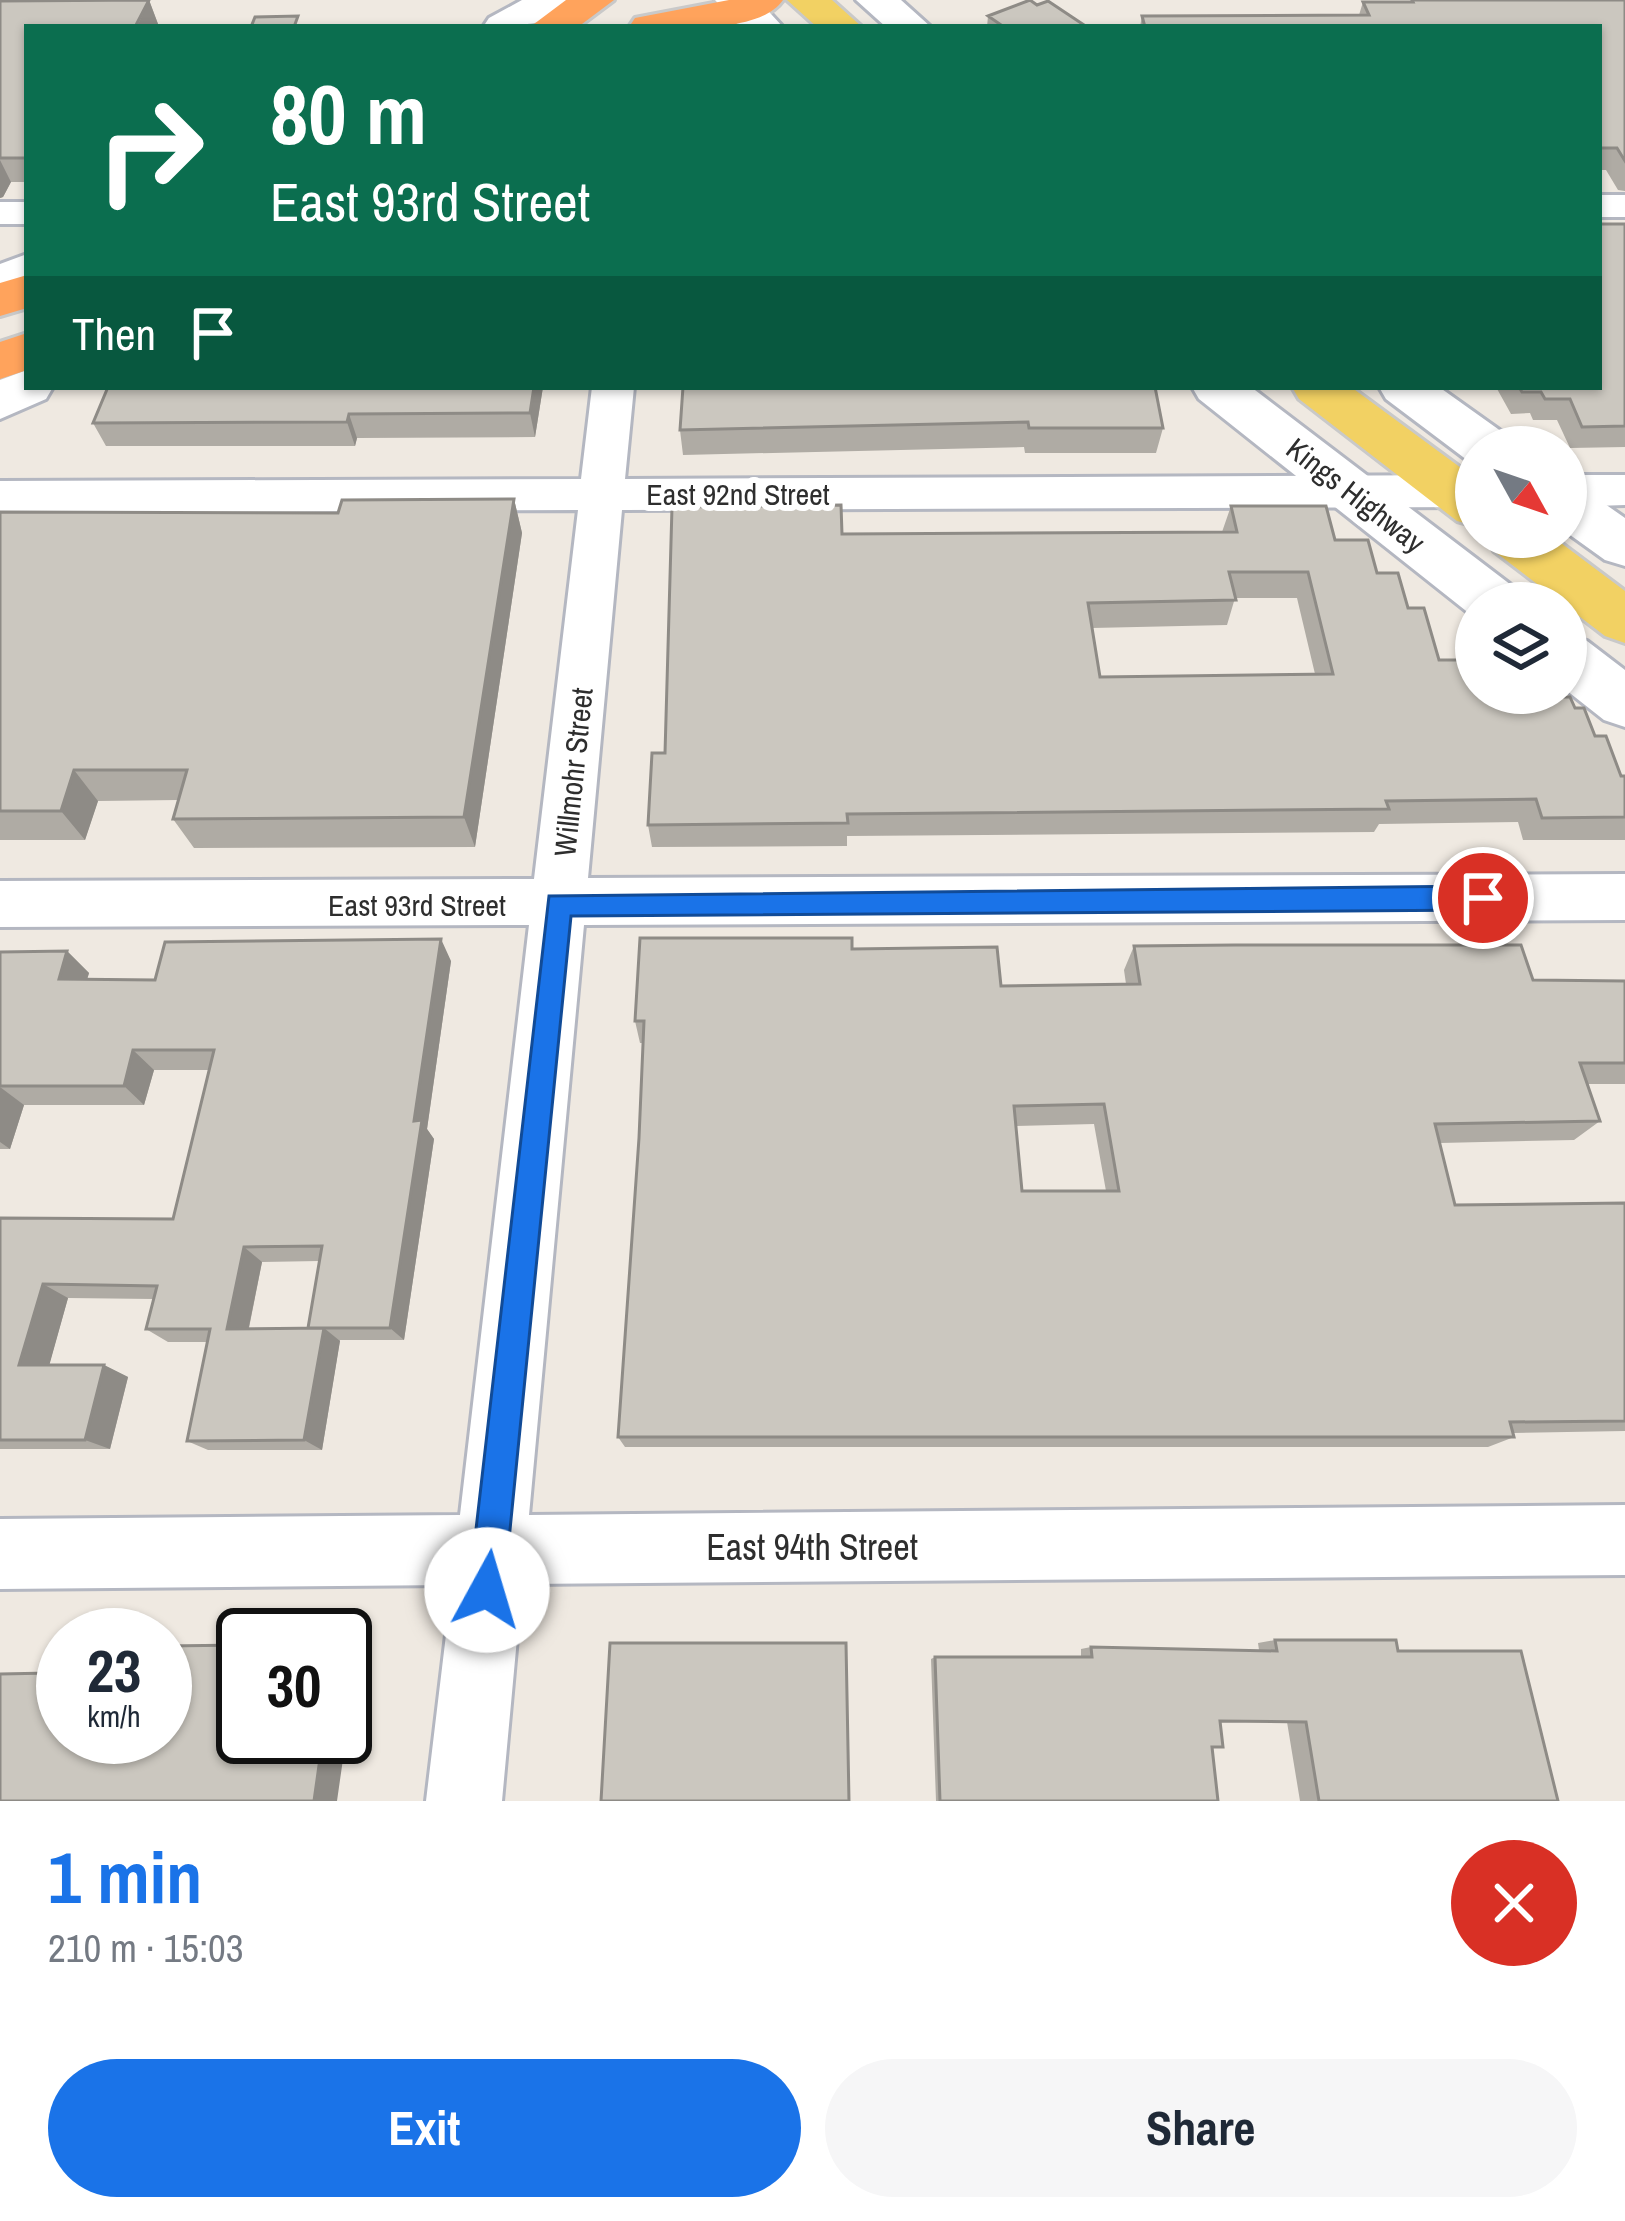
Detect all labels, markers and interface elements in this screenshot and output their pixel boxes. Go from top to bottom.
text: 80 m [270,57,427,170]
icon: right [72,72,228,228]
text: East 93rd Street [270,165,590,238]
icon: arrive [180,300,246,366]
text: Then [72,303,156,364]
north arrow [1455,426,1587,558]
map controls [1455,426,1587,714]
street label: Kings Highway [1278,428,1434,562]
street label: East 92nd Street [646,474,830,514]
button: layers [1455,582,1587,714]
street label: Willmohr Street [544,685,602,858]
pin [1432,847,1534,949]
icon: arrive [1450,865,1516,931]
street label: East 93rd Street [328,885,506,925]
street label: East 94th Street [706,1523,918,1571]
position arrow [424,1527,550,1653]
speed limit sign: 30 [216,1608,372,1764]
text: 23 [87,1630,141,1711]
text: km/h [87,1696,141,1736]
text: 1 min [48,1828,202,1925]
button: close [1451,1840,1577,1966]
text: 210 m · 15:03 [48,1922,244,1974]
button: Exit [48,2059,801,2197]
button: Share [825,2059,1577,2197]

